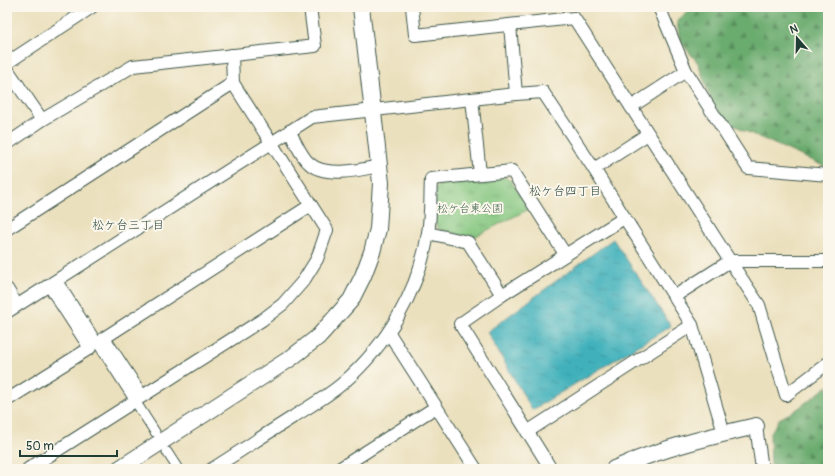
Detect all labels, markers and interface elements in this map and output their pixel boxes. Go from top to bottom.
north arrow [777,18,817,58]
text: N [788,22,800,36]
district label: 松ケ台四丁目 [529,184,601,199]
park label: 松ケ台東公園 [437,202,503,215]
district label: 松ケ台三丁目 [92,218,164,233]
scale bar [20,432,117,458]
text: 50 m [26,439,54,454]

